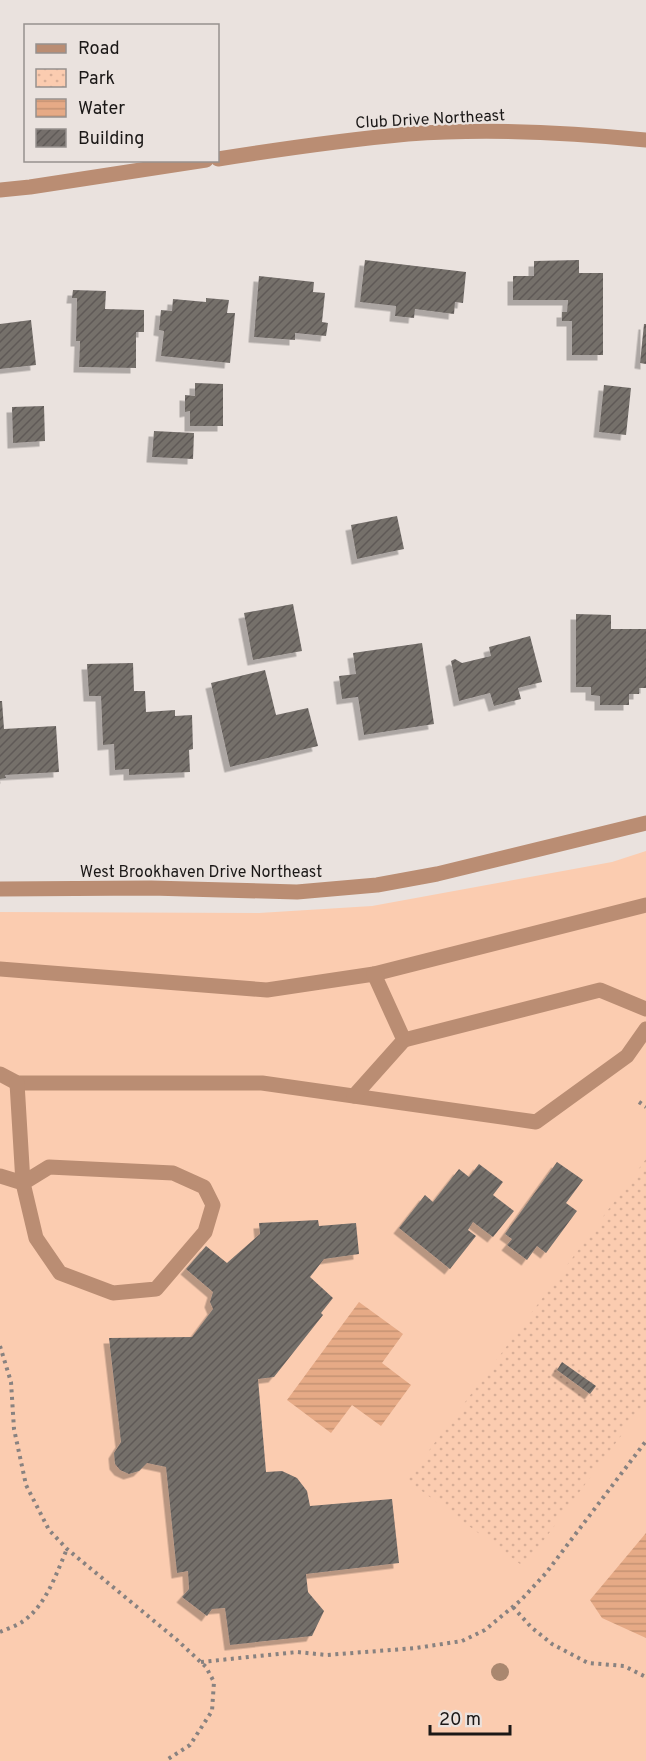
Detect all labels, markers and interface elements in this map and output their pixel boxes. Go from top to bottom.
legend [24,24,219,162]
text: Road [78,38,120,61]
text: Park [78,68,115,91]
text: Water [78,98,125,121]
street label: Club Drive Northeast [355,106,506,134]
text: Building [78,128,144,151]
street label: West Brookhaven Drive Northeast [80,863,322,883]
scale bar [430,1698,510,1736]
text: 20 m [439,1709,481,1732]

